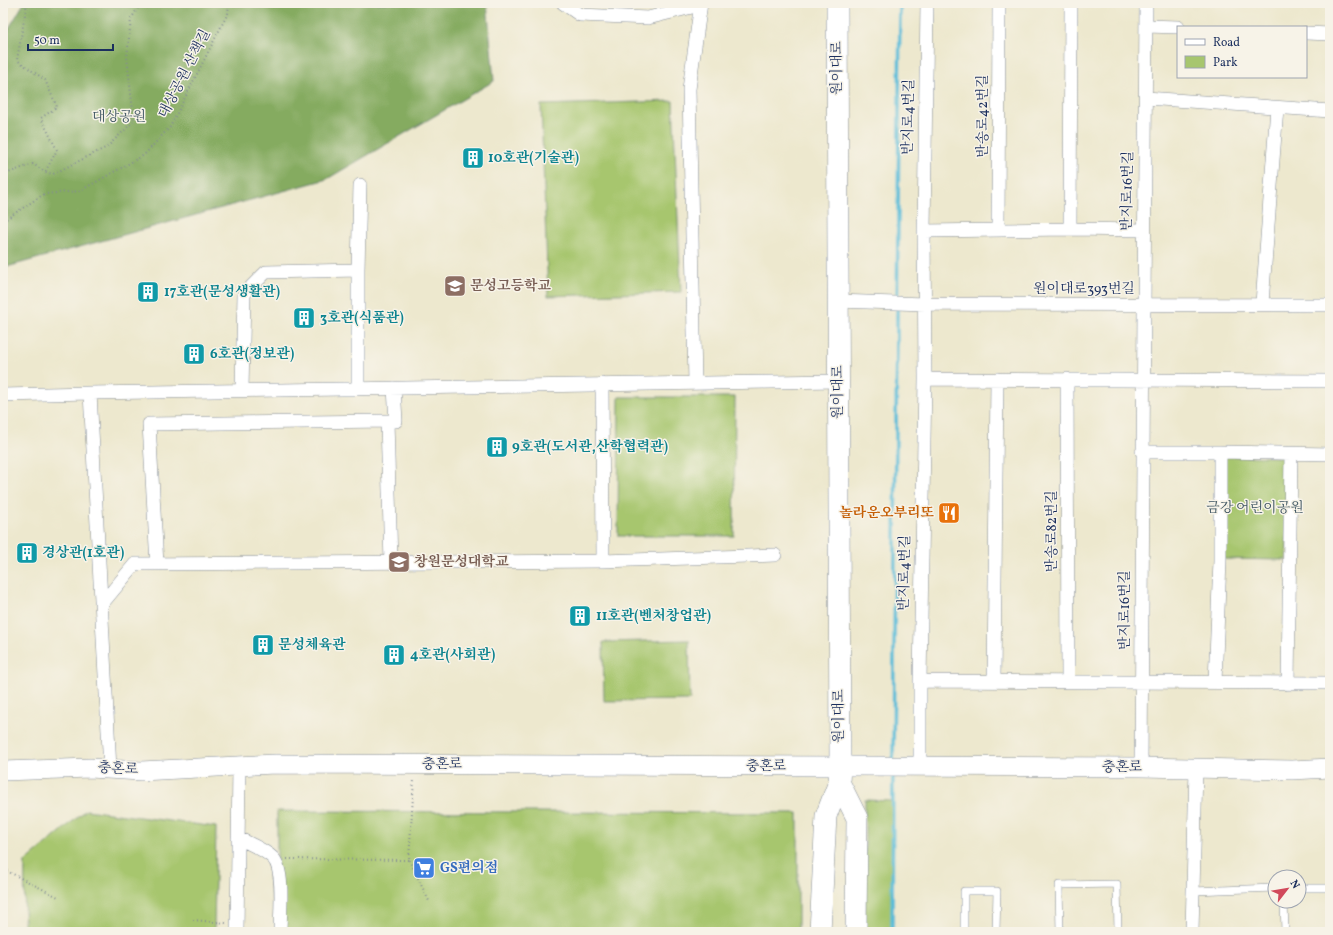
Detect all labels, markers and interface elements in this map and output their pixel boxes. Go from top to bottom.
scale bar [28,26,113,52]
street label: 대상공원 산책길 [154,26,216,122]
legend [1177,26,1307,78]
text: 50 m [34,33,60,49]
text: Road [1213,35,1240,51]
street label: 원이대로 [828,40,847,95]
text: Park [1213,55,1238,71]
street label: 반송로42번길 [974,74,993,158]
street label: 반지로4번길 [899,79,919,155]
park label: 대상공원 [92,108,146,127]
building icon: 10호관(기술관) [460,145,486,171]
place label: 10호관(기술관) [488,149,579,168]
street label: 반지로16번길 [1118,151,1138,231]
school or university icon: 문성고등학교 [442,273,468,299]
place label: 문성고등학교 [470,277,552,296]
building icon: 17호관(문성생활관) [135,279,161,305]
street label: 원이대로393번길 [1033,280,1135,299]
place label: 17호관(문성생활관) [164,283,281,302]
building icon: 3호관(식품관) [291,305,317,331]
place label: 3호관(식품관) [320,309,404,328]
building icon: 6호관(정보관) [181,341,207,367]
place label: 6호관(정보관) [210,345,295,364]
street label: 원이대로 [829,364,848,419]
building icon: 9호관(도서관,산학협력관) [484,434,510,460]
place label: 9호관(도서관,산학협력관) [512,438,669,457]
street label: 반송로82번길 [1043,490,1062,572]
park label: 금강 어린이공원 [1206,499,1304,518]
restaurant icon: 놀라운오부리또 [936,500,962,526]
place label: 놀라운오부리또 [839,504,934,523]
street label: 반지로4번길 [895,535,915,611]
building icon: 경상관(1호관) [14,540,40,566]
place label: 경상관(1호관) [42,544,125,563]
school or university icon: 창원문성대학교 [386,549,412,575]
place label: 창원문성대학교 [414,553,509,572]
street label: 반지로16번길 [1116,570,1135,650]
building icon: 11호관(벤처창업관) [567,603,593,629]
place label: 11호관(벤처창업관) [596,607,711,626]
building icon: 문성체육관 [250,632,276,658]
place label: 문성체육관 [278,636,346,655]
building icon: 4호관(사회관) [381,642,407,668]
place label: 4호관(사회관) [410,646,496,665]
street label: 원이대로 [830,688,849,743]
street label: 충혼로 [422,755,463,774]
street label: 충혼로 [746,757,787,776]
street label: 충혼로 [97,758,139,780]
street label: 충혼로 [1102,758,1143,777]
supermarket icon: GS편의점 [411,855,437,881]
place label: GS편의점 [440,859,498,878]
north arrow [1267,869,1307,909]
text: N [1286,877,1303,892]

